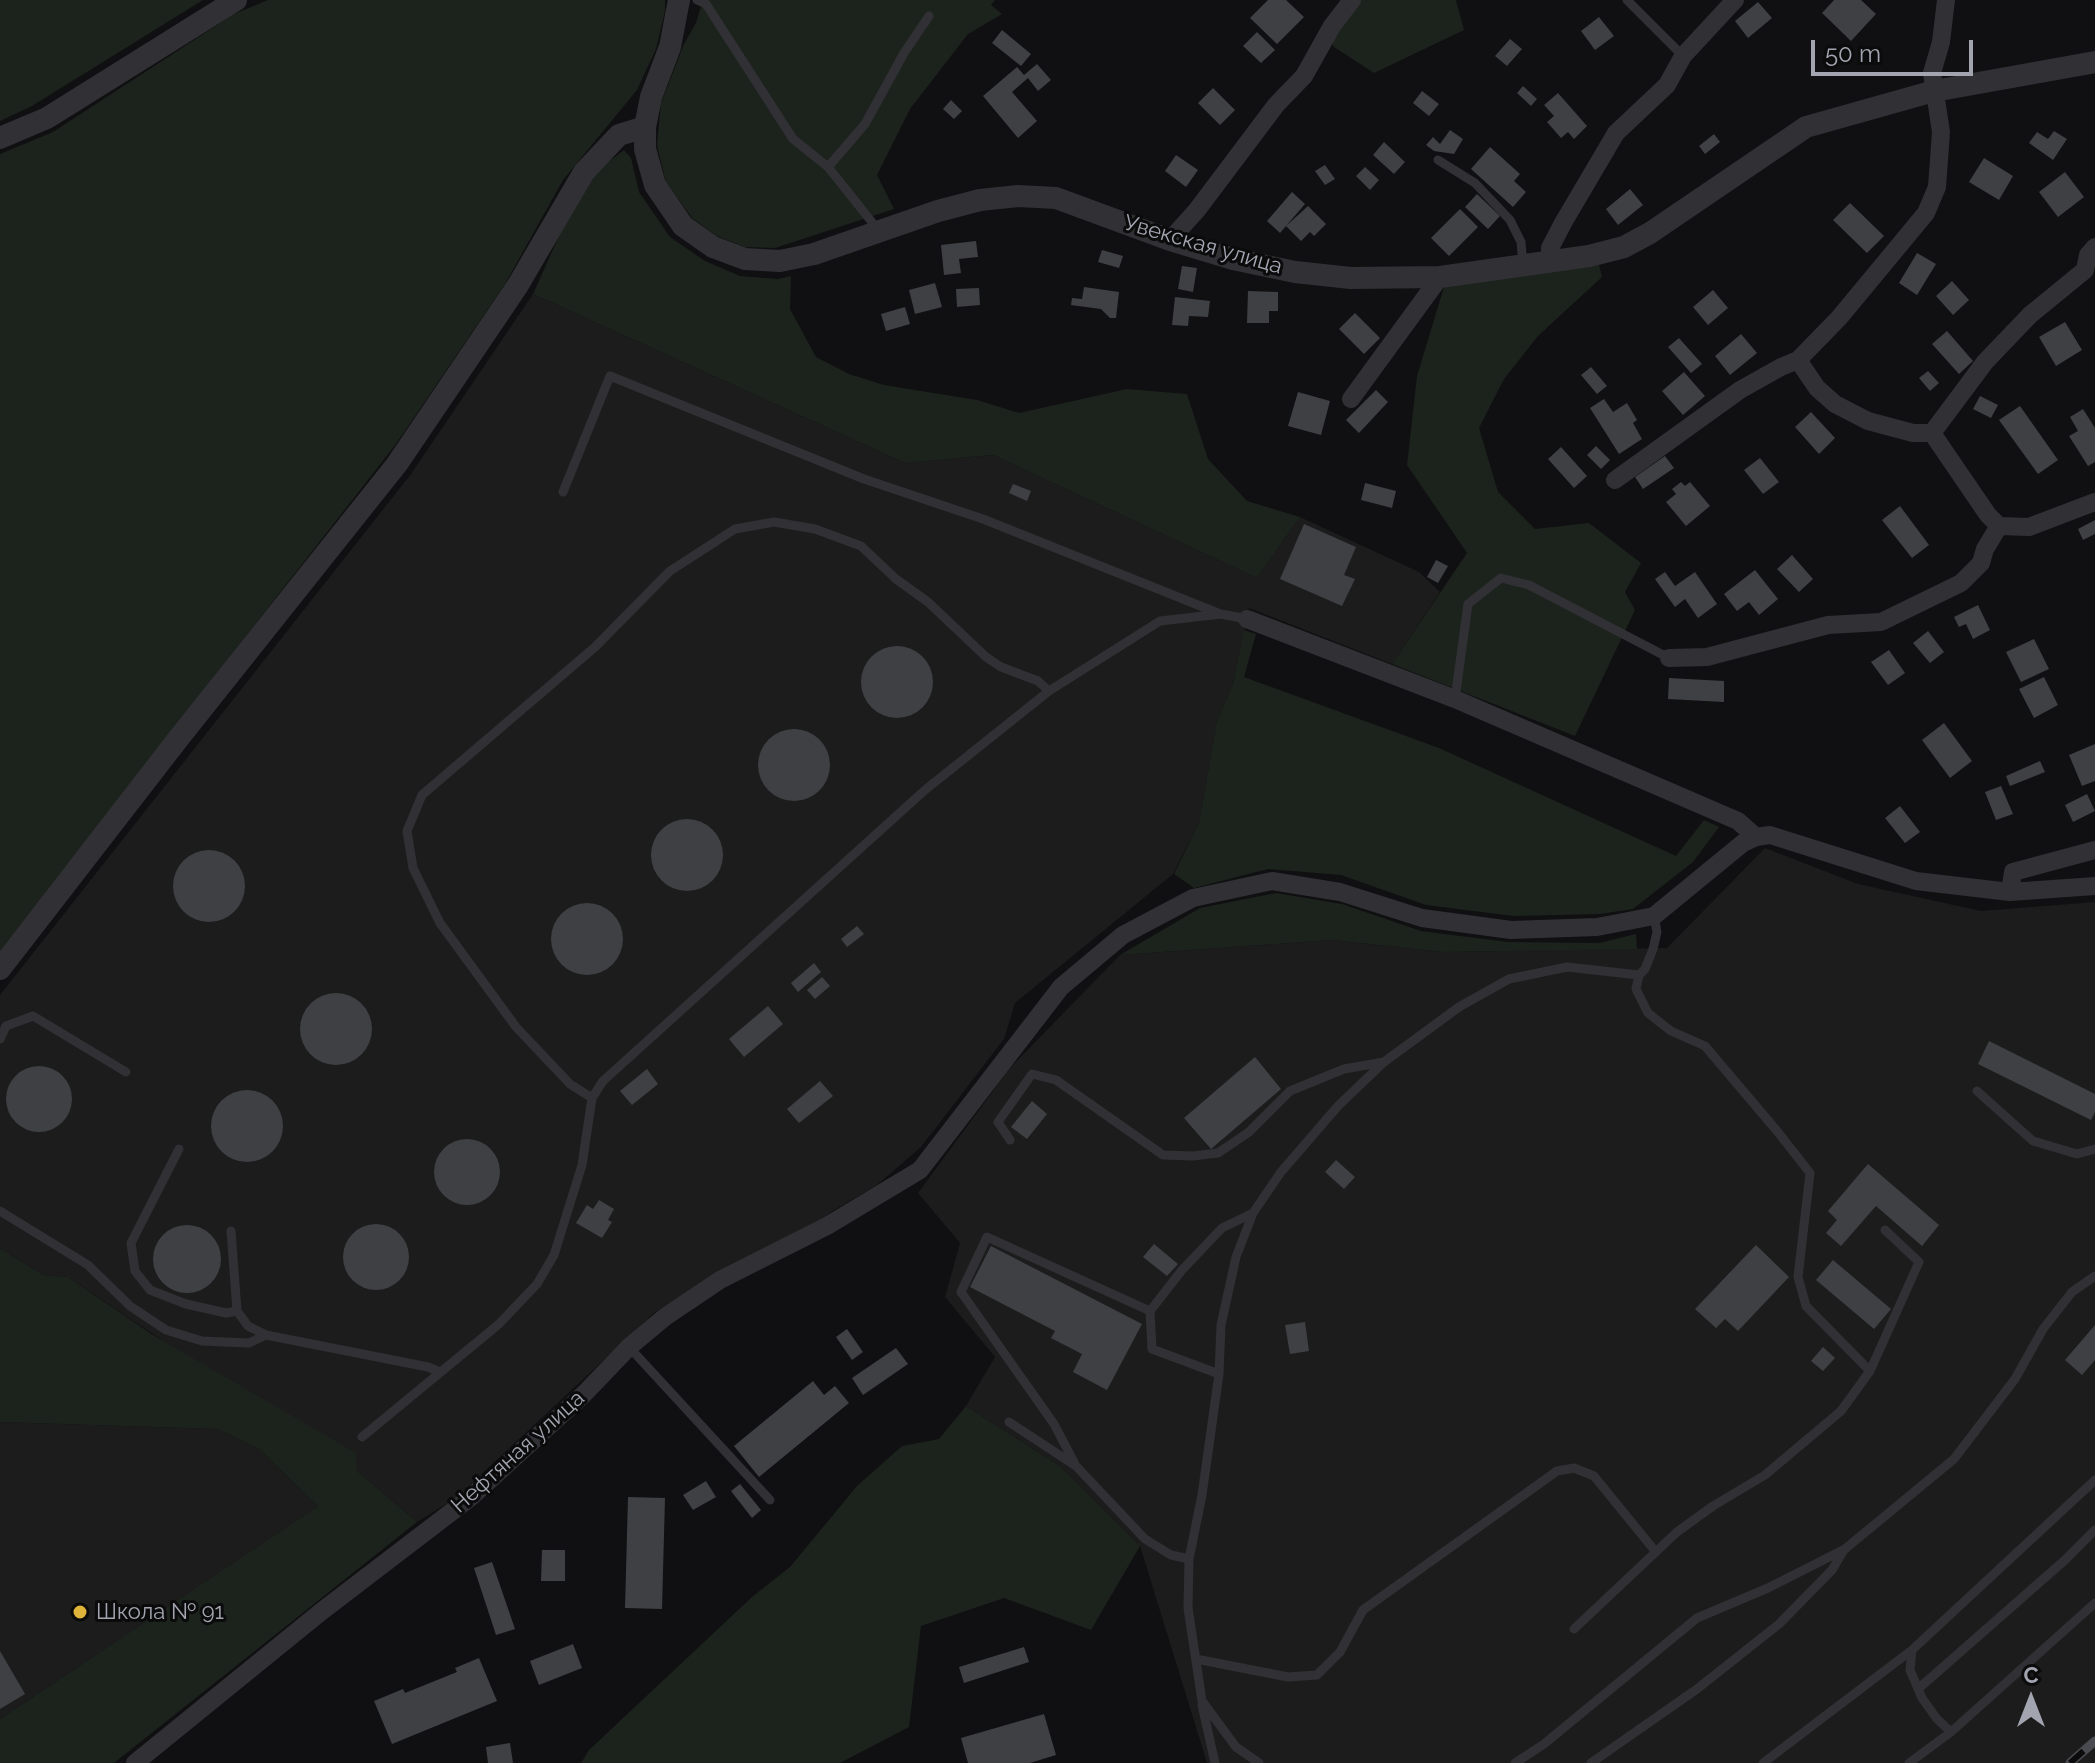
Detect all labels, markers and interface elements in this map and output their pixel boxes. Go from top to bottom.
scale bar [1815,24,1977,74]
text: 50 m [1825,39,1881,68]
street label: Увекская улица [1121,210,1285,280]
street label: Нефтяная улица [446,1385,590,1519]
place label: Школа № 91 [96,1599,224,1625]
marker: Школа № 91 [71,1603,89,1621]
north arrow [1991,1659,2071,1739]
text: С [2023,1662,2039,1688]

